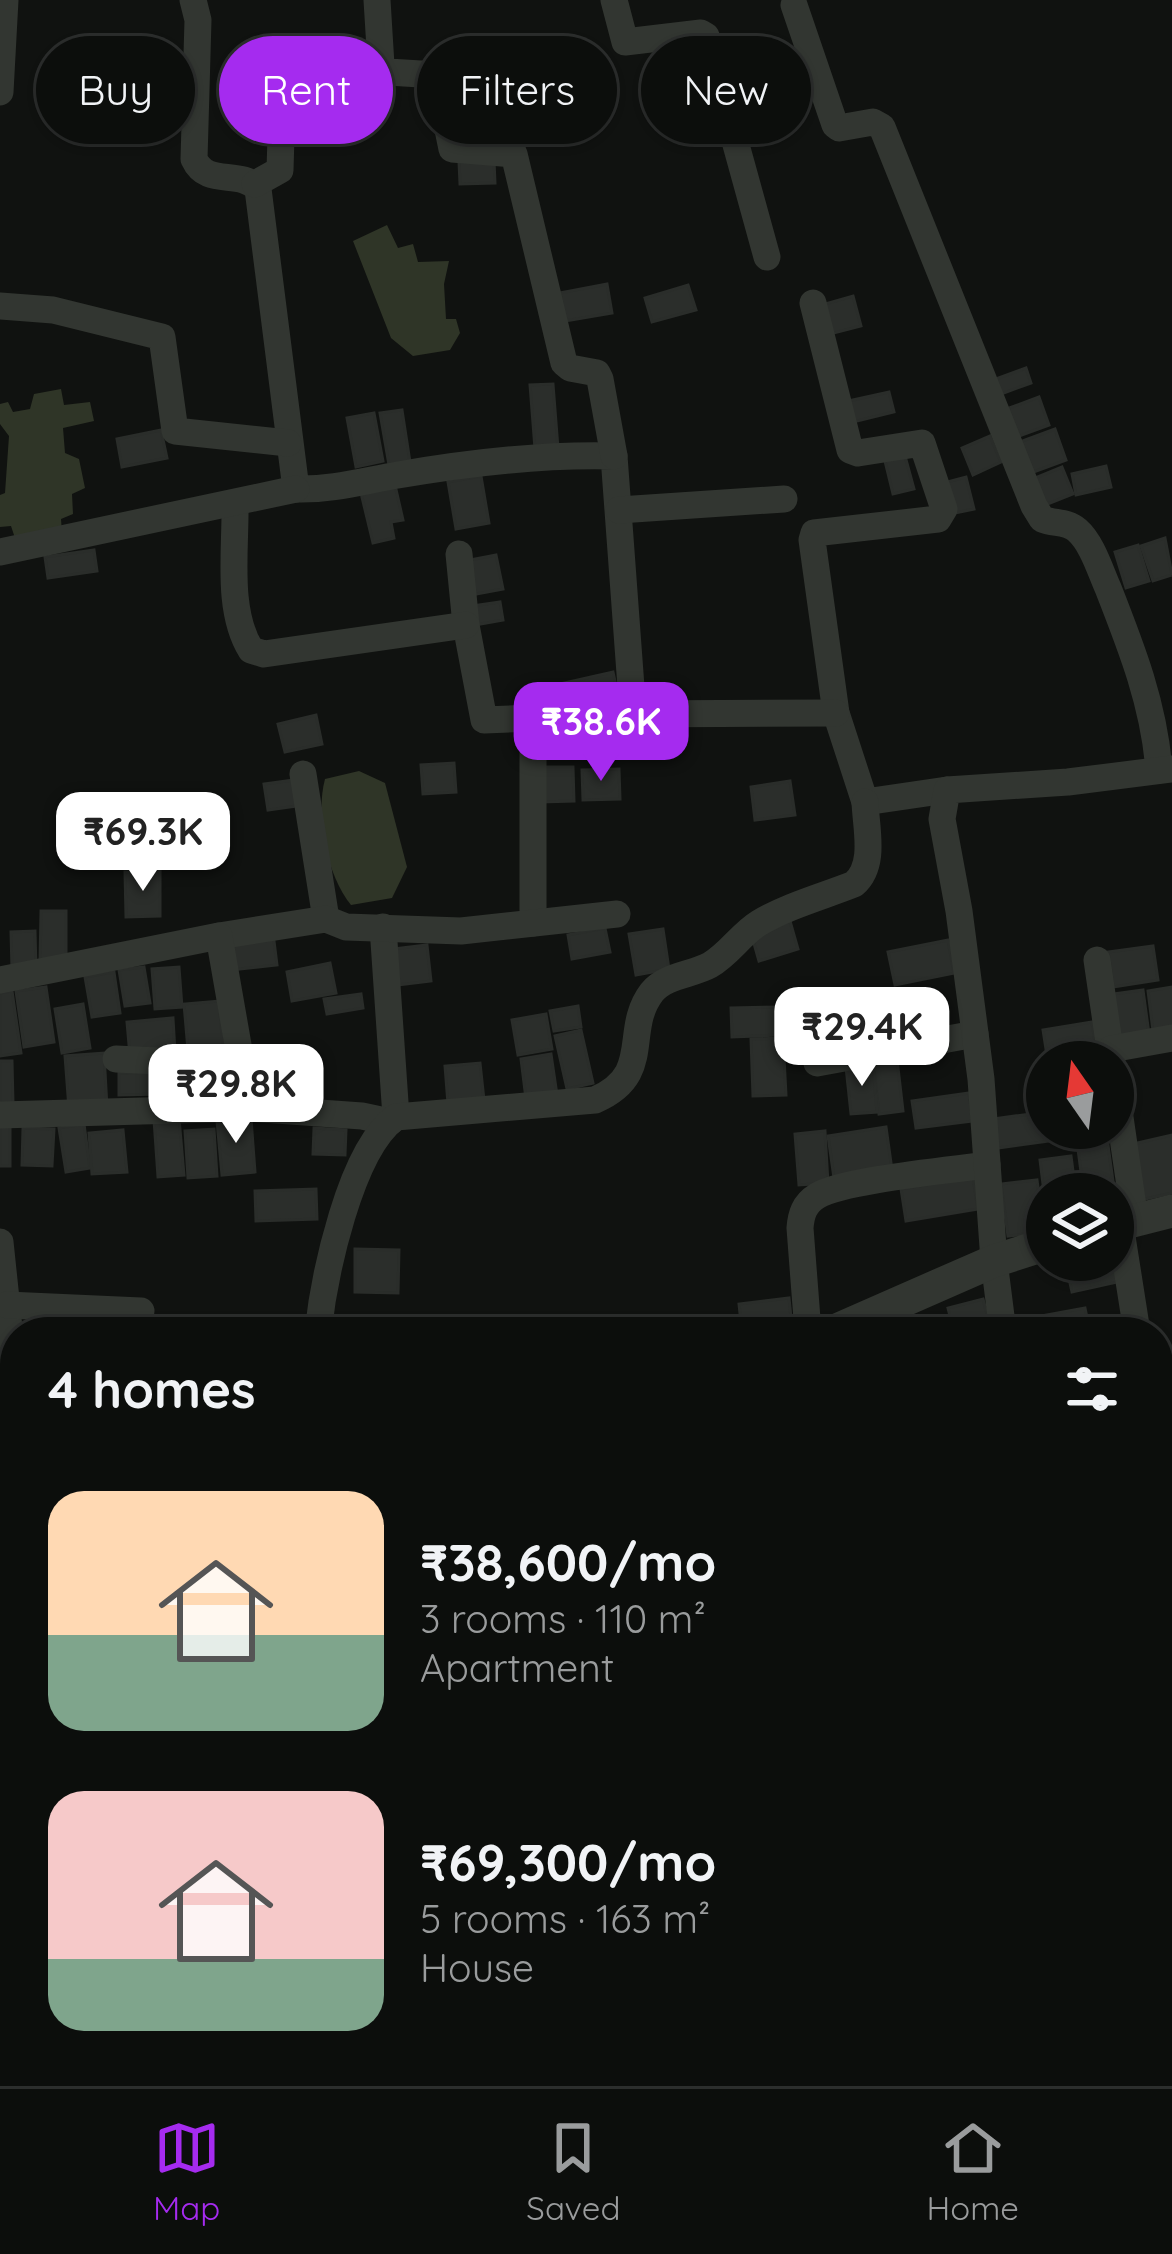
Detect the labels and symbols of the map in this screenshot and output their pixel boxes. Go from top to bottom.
pin: ₹38.6K [503,682,699,784]
pin: ₹69.3K [45,792,241,894]
pin: ₹29.4K [764,987,960,1089]
north arrow [1026,1041,1134,1149]
pin: ₹29.8K [138,1044,334,1146]

